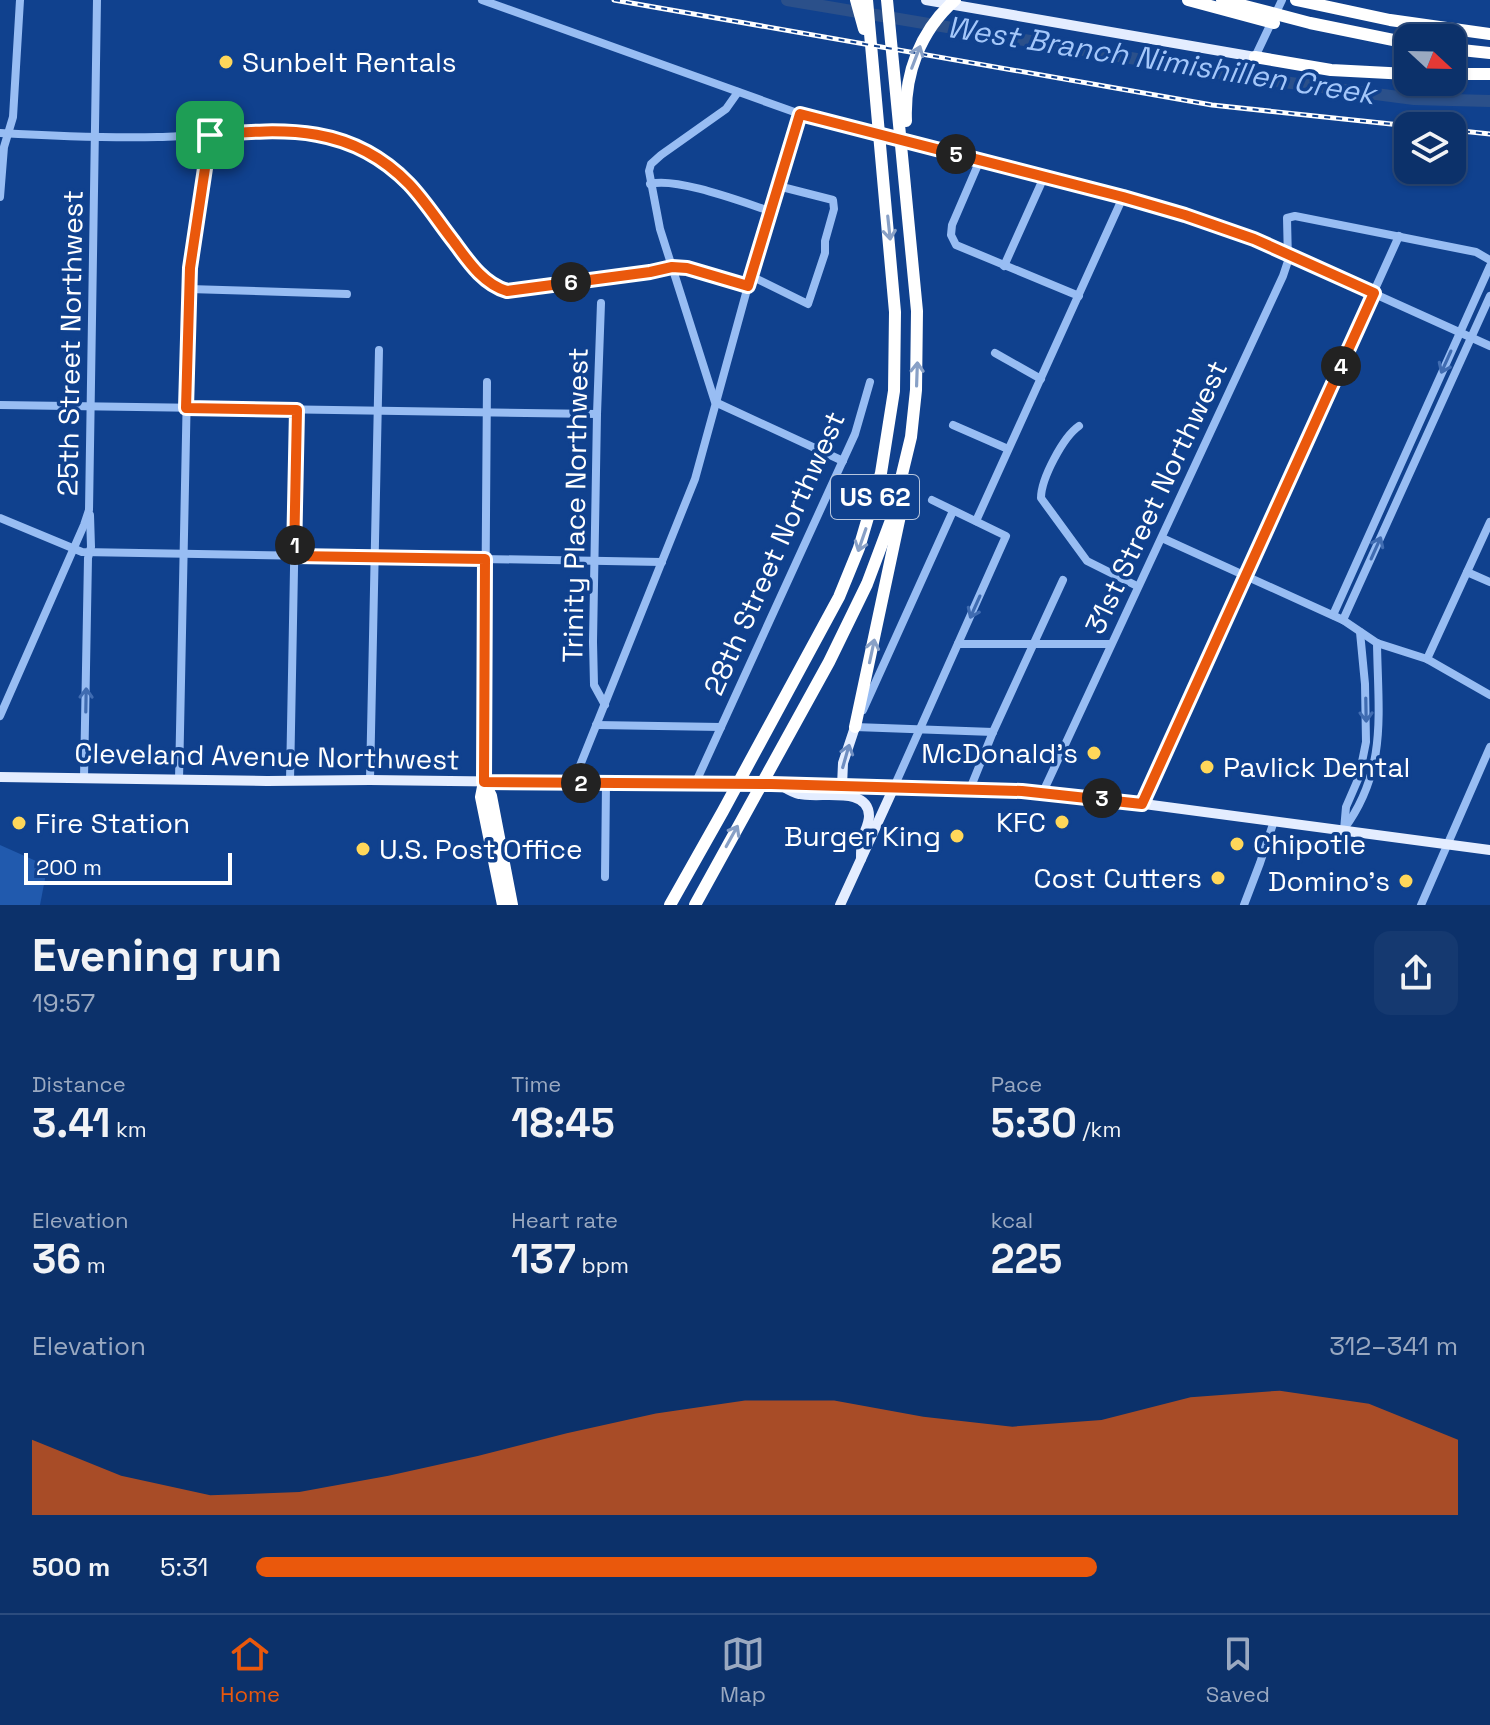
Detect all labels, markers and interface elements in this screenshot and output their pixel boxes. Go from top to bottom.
water label: West Branch Nimishillen Creek [944,7,1381,114]
north arrow [1394,24,1466,96]
map controls [1394,24,1466,184]
place label: Sunbelt Rentals [242,44,457,80]
one-way arrow [910,45,924,70]
marker: Sunbelt Rentals [217,53,235,71]
pin [176,101,244,169]
button: layers [1394,112,1466,184]
icon: arrive [188,113,232,157]
pin: 5 [936,134,976,174]
text: 5 [949,140,963,168]
street label: 25th Street Northwest [49,190,91,496]
one-way arrow [881,214,896,241]
pin: 6 [551,262,591,302]
text: 6 [564,268,578,296]
pin: 4 [1321,346,1361,386]
street label: Trinity Place Northwest [554,347,596,663]
one-way arrow [1438,350,1453,374]
text: 4 [1334,352,1348,380]
street label: 31st Street Northwest [1077,354,1235,640]
one-way arrow [909,361,924,388]
street label: 28th Street Northwest [695,406,853,700]
road number: US 62 [831,475,919,519]
pin: 1 [275,525,315,565]
one-way arrow [853,527,868,552]
text: 1 [290,531,300,559]
one-way arrow [1369,537,1384,561]
one-way arrow [966,594,981,619]
one-way arrow [865,639,880,665]
one-way arrow [78,687,94,714]
one-way arrow [1358,696,1373,723]
street label: Cleveland Avenue Northwest [74,735,460,777]
place label: McDonald's [921,735,1078,771]
one-way arrow [840,744,854,769]
marker: McDonald's [1085,744,1103,762]
place label: Pavlick Dental [1223,749,1410,785]
marker: Pavlick Dental [1198,758,1216,776]
pin: 2 [561,763,601,803]
text: 2 [574,769,588,797]
pin: 3 [1082,778,1122,818]
text: 3 [1095,784,1109,812]
place label: KFC [996,804,1046,840]
place label: Fire Station [35,805,190,841]
marker: KFC [1053,813,1071,831]
marker: Fire Station [10,814,28,832]
place label: Burger King [784,818,941,854]
one-way arrow [725,825,740,849]
place label: Chipotle [1253,826,1366,862]
marker: Burger King [948,827,966,845]
place label: U.S. Post Office [379,831,583,867]
marker: Chipotle [1228,835,1246,853]
marker: U.S. Post Office [354,840,372,858]
scale bar [24,849,232,885]
text: 200 m [36,853,102,881]
place label: Cost Cutters [1034,860,1202,896]
place label: Domino's [1268,863,1390,899]
marker: Cost Cutters [1209,869,1227,887]
marker: Domino's [1397,872,1415,890]
text: Evening run [32,928,282,984]
button: share [1374,931,1458,1015]
text: 19:57 [32,986,95,1020]
text: Distance [32,1070,126,1098]
text: Time [511,1070,561,1098]
text: Pace [991,1070,1042,1098]
text: 3.41 [32,1098,110,1149]
text: 18:45 [511,1098,615,1149]
text: 5:30 [991,1098,1077,1149]
text: km [110,1115,147,1143]
text: /km [1077,1115,1121,1143]
text: Elevation [32,1206,128,1234]
text: Heart rate [511,1206,618,1234]
text: kcal [991,1206,1033,1234]
text: 36 [32,1234,81,1285]
text: 137 [511,1234,576,1285]
text: 225 [991,1234,1062,1285]
text: m [81,1251,106,1279]
text: bpm [576,1251,629,1279]
text: Elevation [32,1329,146,1363]
text: 312–341 m [1329,1329,1458,1363]
text: 500 m [32,1550,110,1584]
text: 5:31 [160,1550,208,1584]
tab: Home [220,1632,280,1708]
tab: Map [720,1632,766,1708]
tab: Saved [1206,1632,1270,1708]

